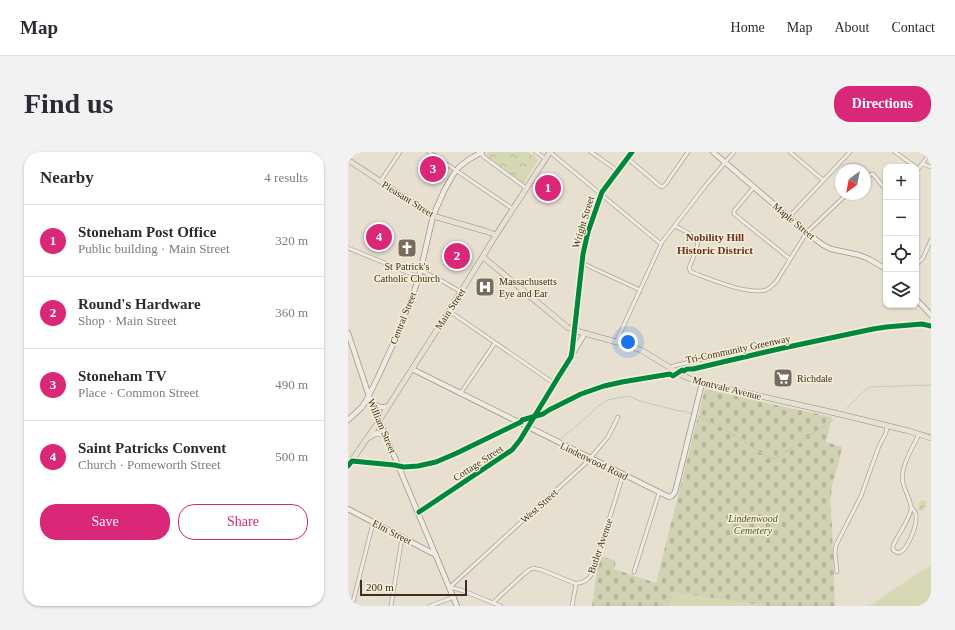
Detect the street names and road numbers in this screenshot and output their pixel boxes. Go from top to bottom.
street label: Pleasant Street [380,179,436,219]
street label: Wright Street [570,194,596,249]
street label: Maple Street [771,200,817,242]
street label: Main Street [433,286,468,332]
street label: Central Street [388,290,419,346]
street label: Tri-Community Greenway [685,333,791,365]
street label: Montvale Avenue [691,374,763,402]
street label: William Street [366,397,399,455]
street label: Lindenwood Road [558,440,630,482]
street label: Cottage Street [451,443,505,483]
street label: West Street [518,487,560,525]
street label: Elm Street [371,517,414,547]
street label: Butler Avenue [585,517,615,575]

